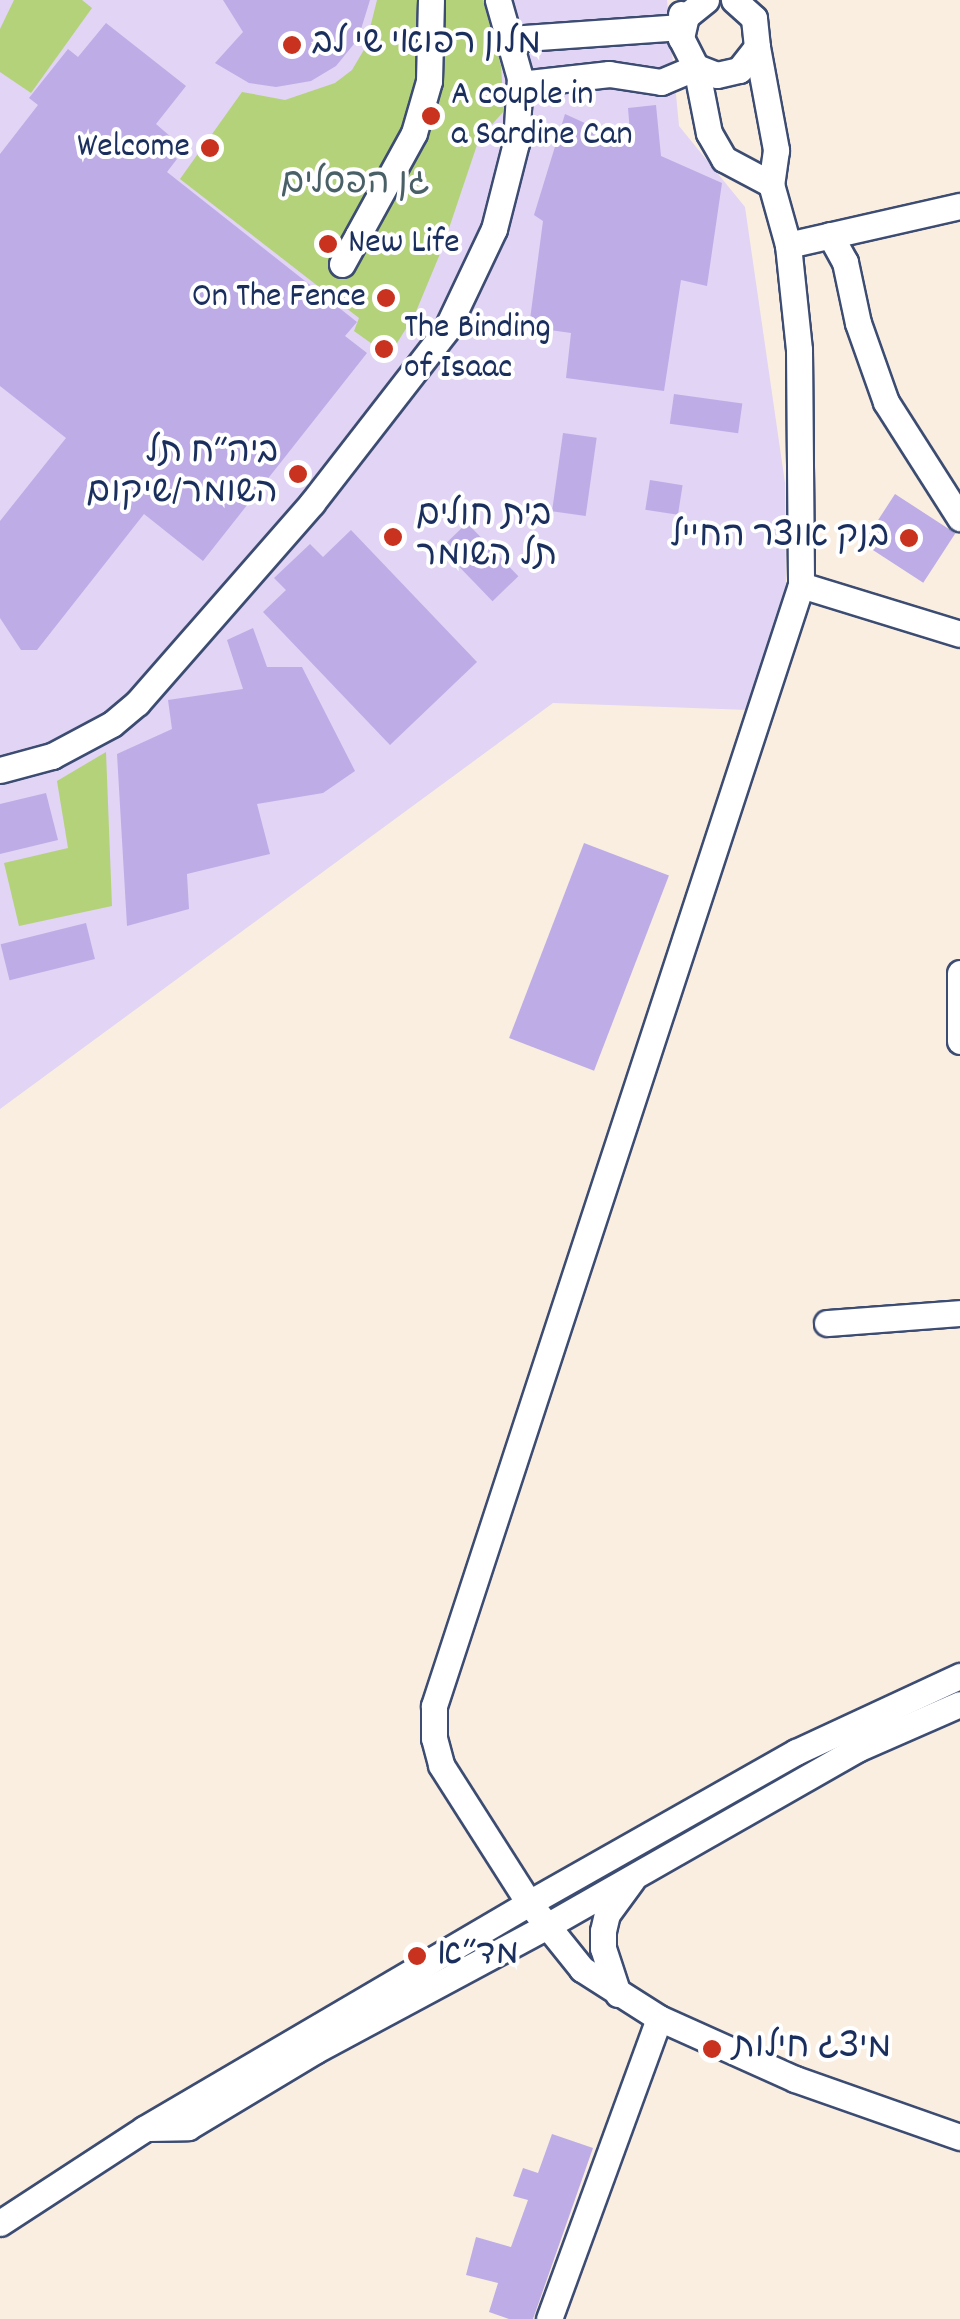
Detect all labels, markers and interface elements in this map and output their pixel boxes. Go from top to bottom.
place label: מלון רפואי שי לב [312,24,541,66]
marker: מלון רפואי שי לב [281,34,303,56]
place label: A couple in a Sardine Can [451,75,633,157]
marker: A couple in a Sardine Can [420,105,442,127]
place label: Welcome [77,127,190,169]
marker: Welcome [199,137,221,159]
park label: גן הפסלים [281,164,429,206]
place label: New Life [348,223,460,265]
marker: New Life [317,233,339,255]
place label: On The Fence [192,277,366,319]
marker: On The Fence [375,287,397,309]
place label: The Binding of Isaac [404,308,551,390]
marker: The Binding of Isaac [373,338,395,360]
place label: ביה״ח תל השומר/שיקום [86,433,278,515]
marker: ביה״ח תל השומר/שיקום [287,463,309,485]
place label: בית חולים תל השומר [416,496,557,578]
place label: בנק אוצר החייל [670,517,889,559]
marker: בית חולים תל השומר [380,524,406,550]
marker: בנק אוצר החייל [898,527,920,549]
place label: מד״א [437,1935,519,1977]
marker: מד״א [406,1945,428,1967]
place label: מיצג חילות [732,2028,891,2070]
marker: מיצג חילות [701,2038,723,2060]

